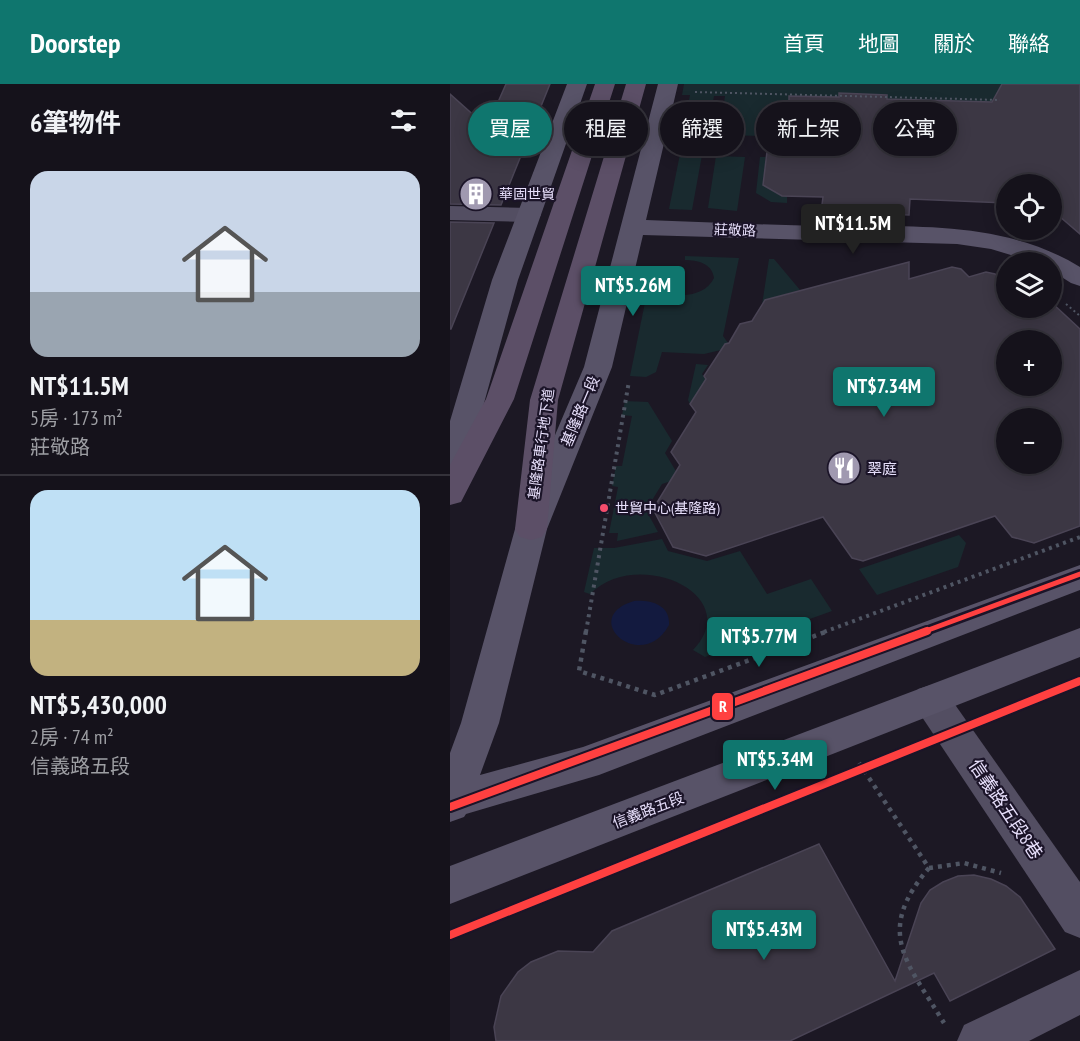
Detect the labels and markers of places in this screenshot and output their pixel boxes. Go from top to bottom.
building icon: 華固世貿 [458,176,494,212]
place label: 華固世貿 [499,185,555,203]
pin: NT$11.5M [791,204,915,255]
pin: NT$5.26M [571,266,695,317]
pin: NT$7.34M [822,367,946,418]
restaurant icon: 翠庭 [826,450,862,486]
place label: 翠庭 [867,459,897,478]
place label: 世貿中心(基隆路) [615,499,720,517]
marker: 世貿中心(基隆路) [598,502,610,514]
pin: NT$5.77M [697,617,821,668]
pin: NT$5.34M [713,740,837,791]
pin: NT$5.43M [702,910,826,961]

